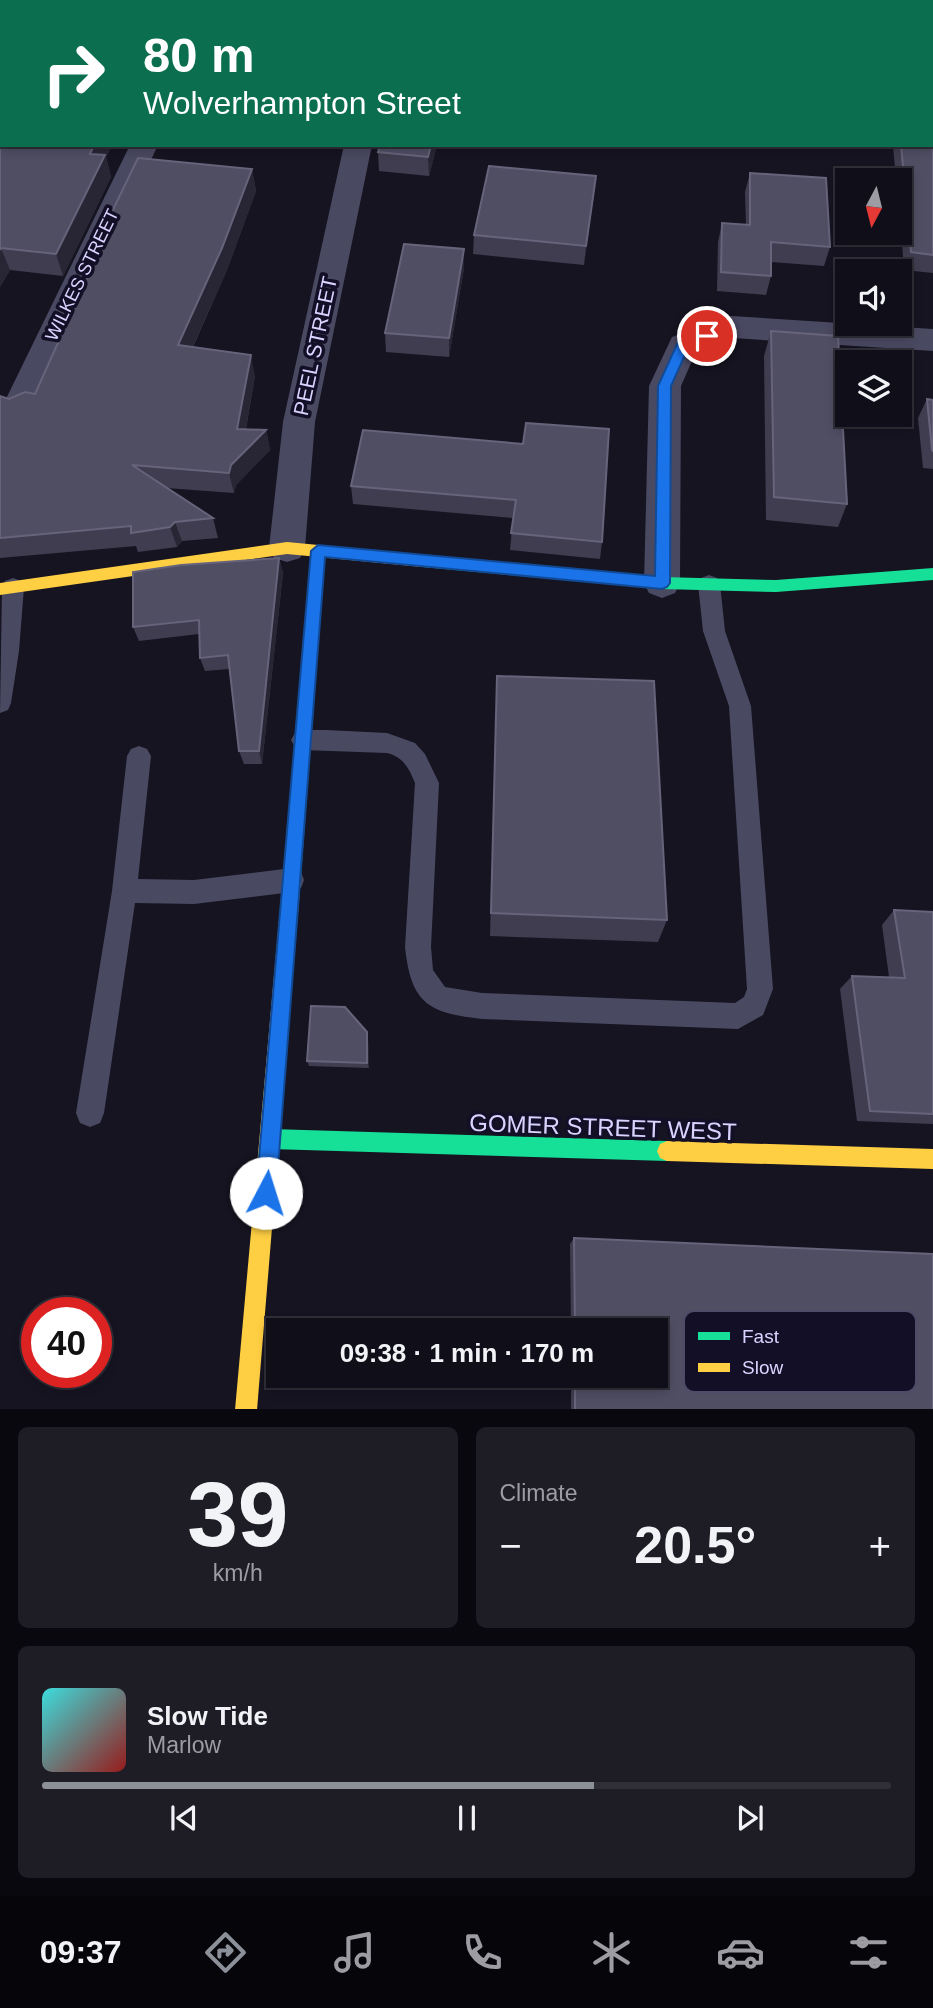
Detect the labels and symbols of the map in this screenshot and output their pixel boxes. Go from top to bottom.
north arrow [835,168,912,245]
street label: WILKES STREET [41,206,123,344]
street label: PEEL STREET [289,274,341,418]
pin [677,306,737,366]
street label: GOMER STREET WEST [469,1109,738,1145]
position arrow [229,1156,303,1230]
speed limit sign: 40 [21,1297,112,1388]
legend [684,1311,916,1392]
text: Fast [742,1326,780,1347]
text: Slow [742,1357,783,1378]

